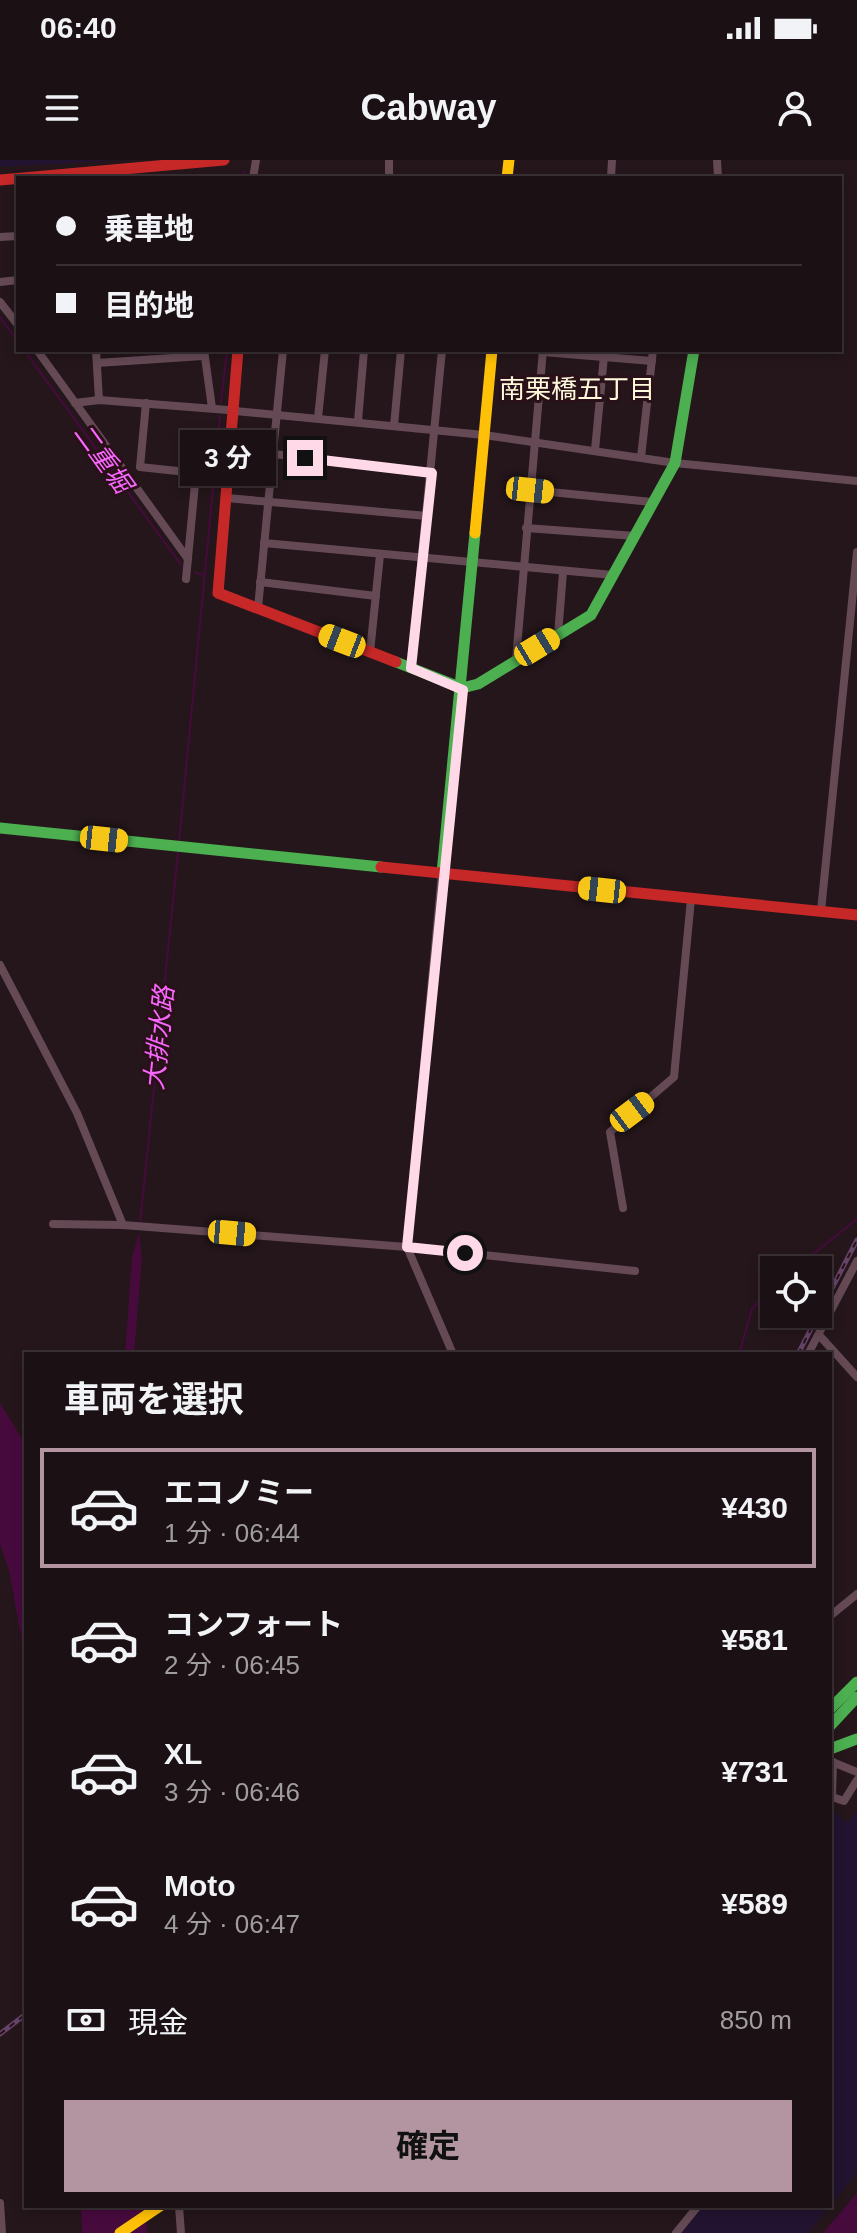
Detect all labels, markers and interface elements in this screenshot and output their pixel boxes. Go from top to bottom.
text: 06:40 [40,11,117,44]
icon: menu [40,86,84,130]
icon: person [773,86,817,130]
text: Cabway [360,87,497,128]
text: 乗車地 [104,212,194,245]
text: 目的地 [104,289,194,322]
district label: 南栗橋五丁目 [499,374,655,404]
water label: 二重堀 [68,418,140,502]
callout: 3 分 [181,430,277,486]
route end [287,440,323,476]
text: 3 分 [204,443,252,473]
car [505,476,555,504]
car [315,621,369,661]
car [510,624,564,670]
car [79,825,129,853]
car [577,876,627,904]
water label: 大排水路 [139,983,180,1091]
car [606,1088,658,1136]
car [207,1219,257,1247]
route start [447,1235,483,1271]
map controls [760,1256,832,1328]
button: locate [760,1256,832,1328]
text: 車両を選択 [64,1379,244,1420]
icon: car [68,1472,140,1544]
text: エコノミー [164,1476,314,1509]
text: ¥430 [721,1491,788,1524]
text: 1 分 · 06:44 [164,1518,300,1548]
icon: car [68,1604,140,1676]
text: コンフォート [164,1608,343,1641]
text: ¥581 [721,1623,788,1656]
text: 2 分 · 06:45 [164,1650,300,1680]
icon: car [68,1736,140,1808]
text: XL [164,1737,202,1770]
text: ¥731 [721,1755,788,1788]
text: 3 分 · 06:46 [164,1777,300,1807]
icon: car [68,1868,140,1940]
text: Moto [164,1869,236,1902]
text: ¥589 [721,1887,788,1920]
text: 4 分 · 06:47 [164,1909,300,1939]
icon: cash [64,1998,108,2042]
text: 850 m [720,2005,792,2035]
text: 現金 [128,2006,188,2039]
button: 確定 [64,2100,792,2192]

